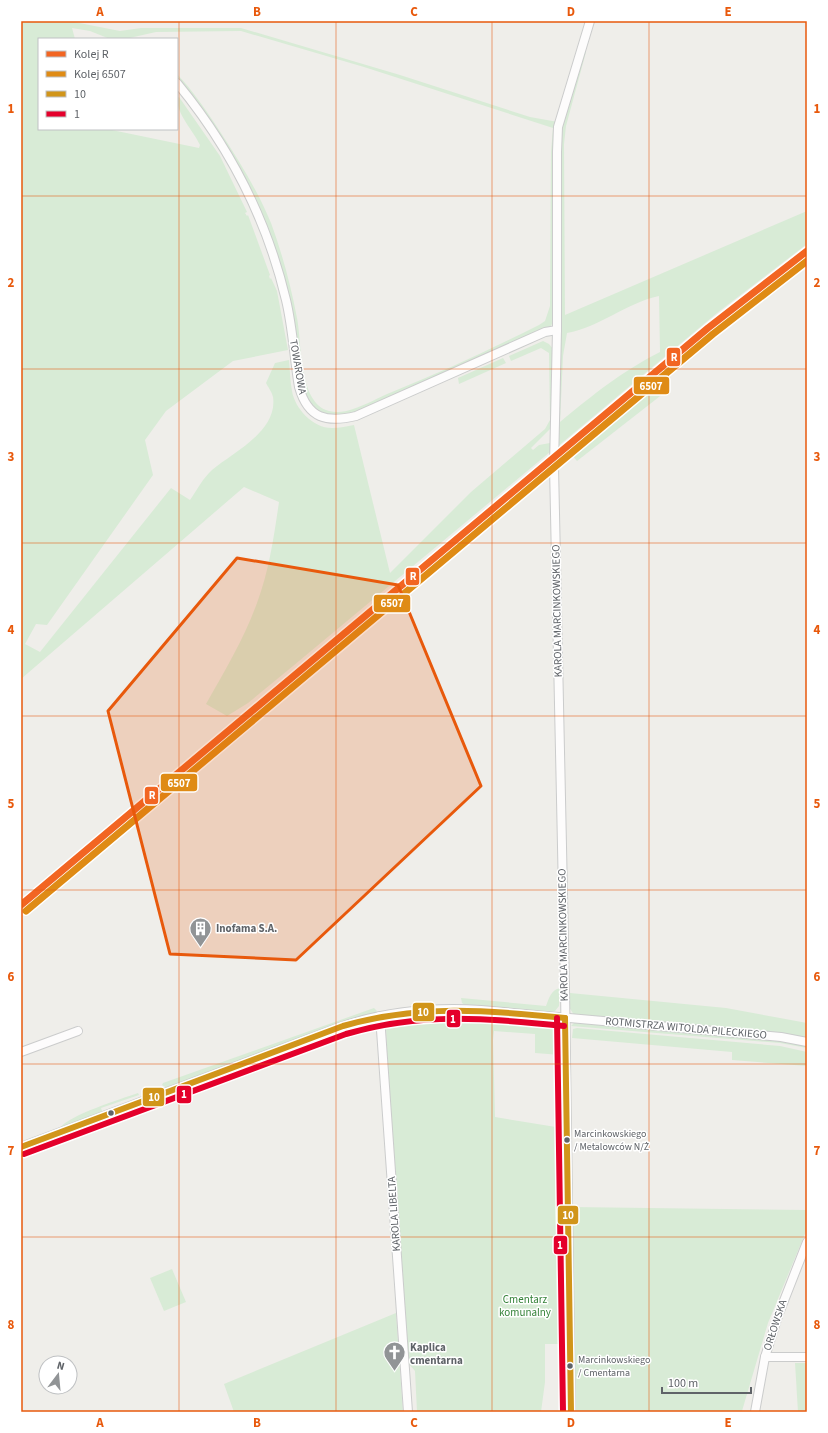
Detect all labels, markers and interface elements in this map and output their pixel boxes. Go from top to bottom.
text: A [95,3,104,21]
text: B [253,3,261,21]
text: C [410,3,418,21]
text: D [567,3,575,21]
text: E [724,3,732,21]
legend [38,38,178,130]
text: Kolej R [74,46,109,63]
text: Kolej 6507 [74,66,126,83]
text: 10 [74,86,86,103]
text: 1 [8,100,15,118]
text: 1 [814,100,821,118]
text: 1 [74,106,80,123]
text: 2 [8,274,15,292]
text: 2 [814,274,821,292]
street label: TOWAROWA [286,338,310,396]
line badge: R [666,347,681,367]
text: R [671,350,678,365]
line badge: 6507 [633,376,670,395]
text: 6507 [639,379,663,394]
text: 3 [8,448,15,466]
text: 3 [814,448,821,466]
street label: KAROLA MARCINKOWSKIEGO [548,544,566,678]
line badge: R [405,567,420,586]
text: R [410,569,417,584]
line badge: 6507 [373,594,411,613]
text: 6507 [380,596,404,611]
text: 4 [8,621,15,639]
text: 4 [814,621,821,639]
line badge: 6507 [160,773,198,792]
text: 6507 [167,776,191,791]
line badge: R [144,786,159,805]
text: R [149,788,156,803]
text: 5 [8,795,15,813]
text: 5 [814,795,821,813]
street label: KAROLA MARCINKOWSKIEGO [554,868,572,1002]
building icon: Inofama S.A. [188,915,214,948]
place label: Inofama S.A. [216,921,277,936]
text: 6 [8,968,15,986]
text: 6 [814,968,821,986]
line badge: 10 [412,1002,435,1022]
text: 10 [417,1005,429,1020]
line badge: 1 [446,1009,461,1028]
text: 1 [450,1012,456,1027]
street label: ROTMISTRZA WITOLDA PILECKIEGO [605,1013,767,1043]
line badge: 1 [176,1085,192,1104]
line badge: 10 [142,1087,165,1107]
text: 1 [181,1087,187,1102]
text: 10 [148,1090,160,1105]
unlabelled marker [106,1108,116,1118]
place label: Marcinkowskiego / Metalowców N/Ż [574,1127,649,1154]
marker: Marcinkowskiego / Metalowców N/Ż [562,1135,572,1145]
text: 7 [8,1142,15,1160]
text: 7 [814,1142,821,1160]
street label: KAROLA LIBELTA [384,1176,404,1252]
line badge: 10 [557,1205,579,1225]
text: 10 [562,1208,574,1223]
line badge: 1 [553,1235,568,1255]
text: 1 [557,1238,563,1253]
park label: Cmentarz komunalny [499,1292,551,1320]
street label: ORŁOWSKA [760,1298,790,1352]
text: 8 [8,1316,15,1334]
text: 8 [814,1316,821,1334]
church icon: Kaplica cmentarna [382,1340,408,1373]
place label: Kaplica cmentarna [410,1340,463,1368]
place label: Marcinkowskiego / Cmentarna [578,1353,650,1380]
north arrow [38,1355,78,1395]
text: N [55,1358,66,1374]
marker: Marcinkowskiego / Cmentarna [565,1361,575,1371]
scale bar [662,1369,751,1395]
text: 100 m [668,1375,698,1392]
text: A [95,1414,104,1432]
text: B [253,1414,261,1432]
text: C [410,1414,418,1432]
text: D [567,1414,575,1432]
text: E [724,1414,732,1432]

